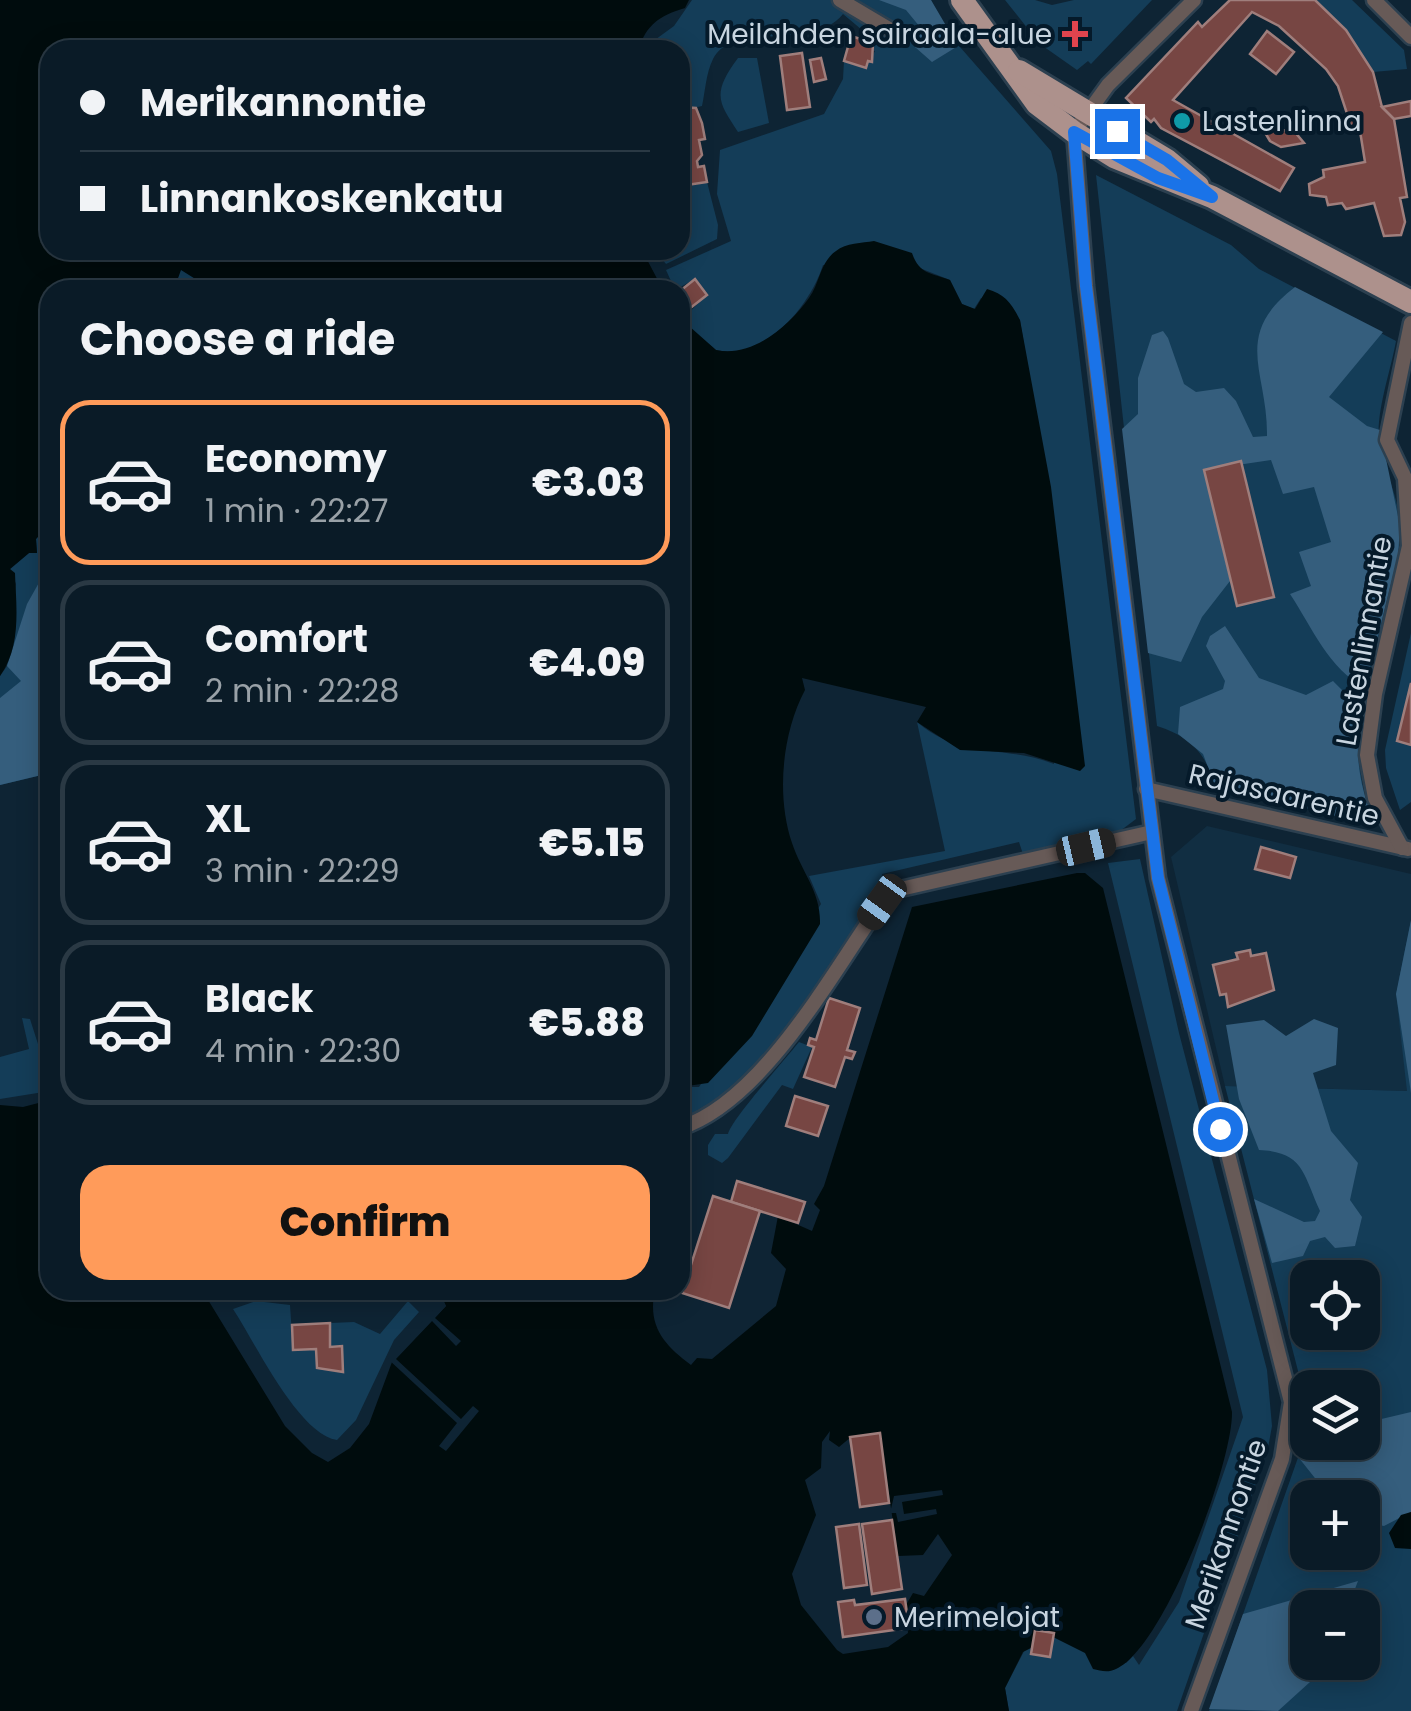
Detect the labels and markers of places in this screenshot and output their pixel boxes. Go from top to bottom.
place label: Meilahden sairaala-alue [707,15,1052,54]
marker: Meilahden sairaala-alue [1062,21,1088,47]
place label: Lastenlinna [1202,102,1362,141]
marker: Lastenlinna [1171,110,1193,132]
place label: Merimelojat [894,1598,1060,1637]
marker: Merimelojat [863,1606,885,1628]

